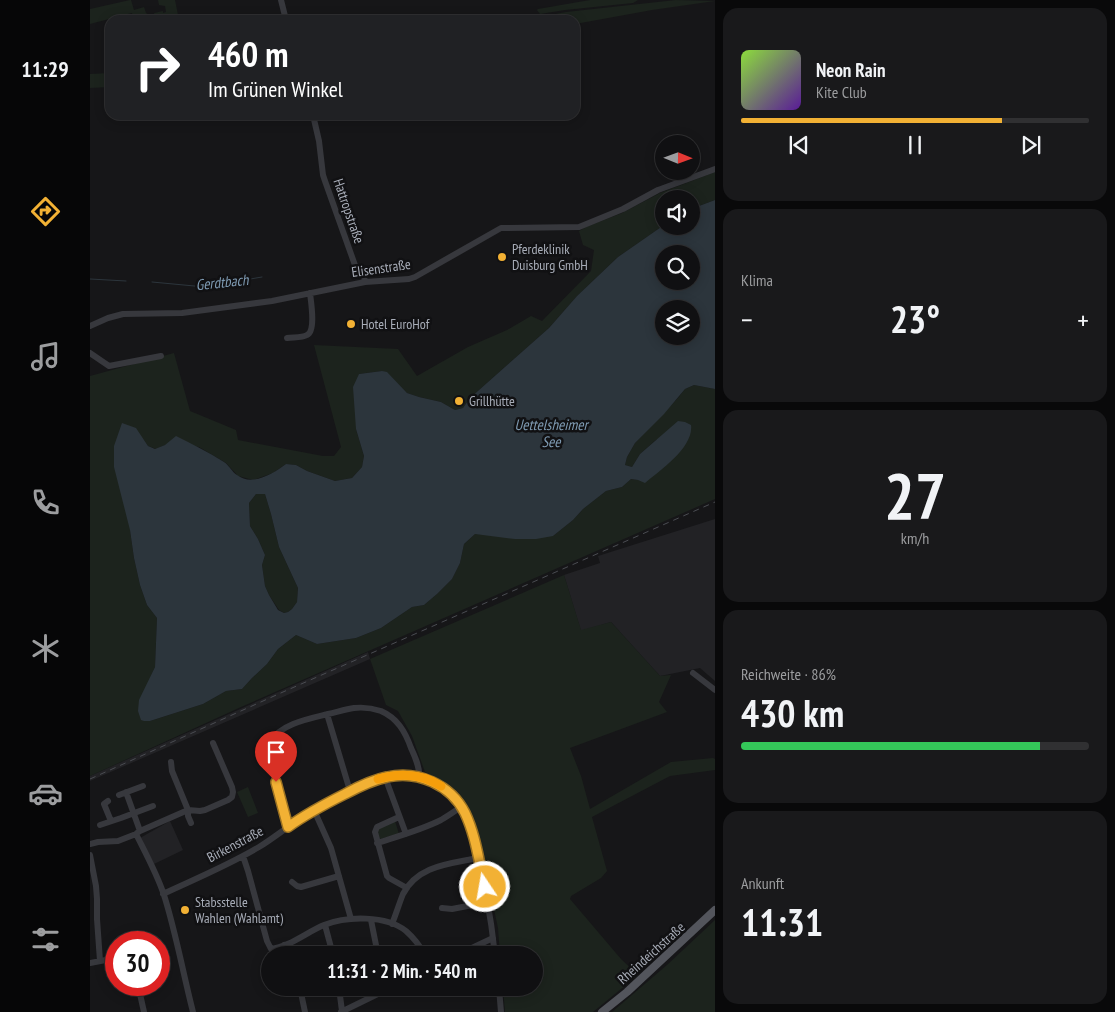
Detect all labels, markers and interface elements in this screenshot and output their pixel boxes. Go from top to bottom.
text: 460 m [208,31,289,77]
icon: right [125,35,190,100]
text: 11:29 [21,55,69,83]
text: Neon Rain [816,58,885,82]
text: Im Grünen Winkel [208,75,343,103]
text: Kite Club [816,82,867,102]
icon: previous [785,131,813,159]
icon: pause [901,131,929,159]
icon: next [1017,131,1045,159]
north arrow [655,135,700,180]
map controls [655,135,700,345]
street label: Hattropstraße [330,176,369,246]
button: sound [655,190,700,235]
icon: directions [28,194,63,229]
place label: Pferdeklinik Duisburg GmbH [512,240,588,274]
button: search [655,245,700,290]
marker: Pferdeklinik Duisburg GmbH [496,251,508,263]
street label: Elisenstraße [350,255,412,281]
water label: Gerdtbach [195,270,251,294]
text: Klima [741,270,773,290]
text: 23° [890,294,940,343]
button: layers [655,300,700,345]
text: − [741,301,753,338]
text: + [1077,301,1089,338]
place label: Hotel EuroHof [361,315,430,333]
marker: Hotel EuroHof [345,318,357,330]
icon: music [28,339,63,374]
place label: Grillhütte [469,392,515,410]
marker: Grillhütte [453,395,465,407]
water label: Uettelsheimer See [514,415,589,451]
text: 27 [884,453,946,537]
icon: phone [28,485,63,520]
text: km/h [901,528,929,548]
icon: climate [28,631,63,666]
text: Reichweite · 86% [741,664,836,684]
text: 430 km [741,688,844,737]
pin [255,731,297,782]
icon: arrive [262,738,290,766]
icon: car [28,776,63,811]
street label: Birkenstraße [204,822,266,866]
position arrow [458,860,510,912]
text: Ankunft [741,873,784,893]
place label: Stabsstelle Wahlen (Wahlamt) [195,893,284,927]
text: 11:31 [741,897,823,946]
marker: Stabsstelle Wahlen (Wahlamt) [179,904,191,916]
street label: Rheindeichstraße [614,918,689,988]
icon: filters [28,922,63,957]
speed limit sign: 30 [105,931,170,996]
text: 11:31 · 2 Min. · 540 m [327,959,477,983]

